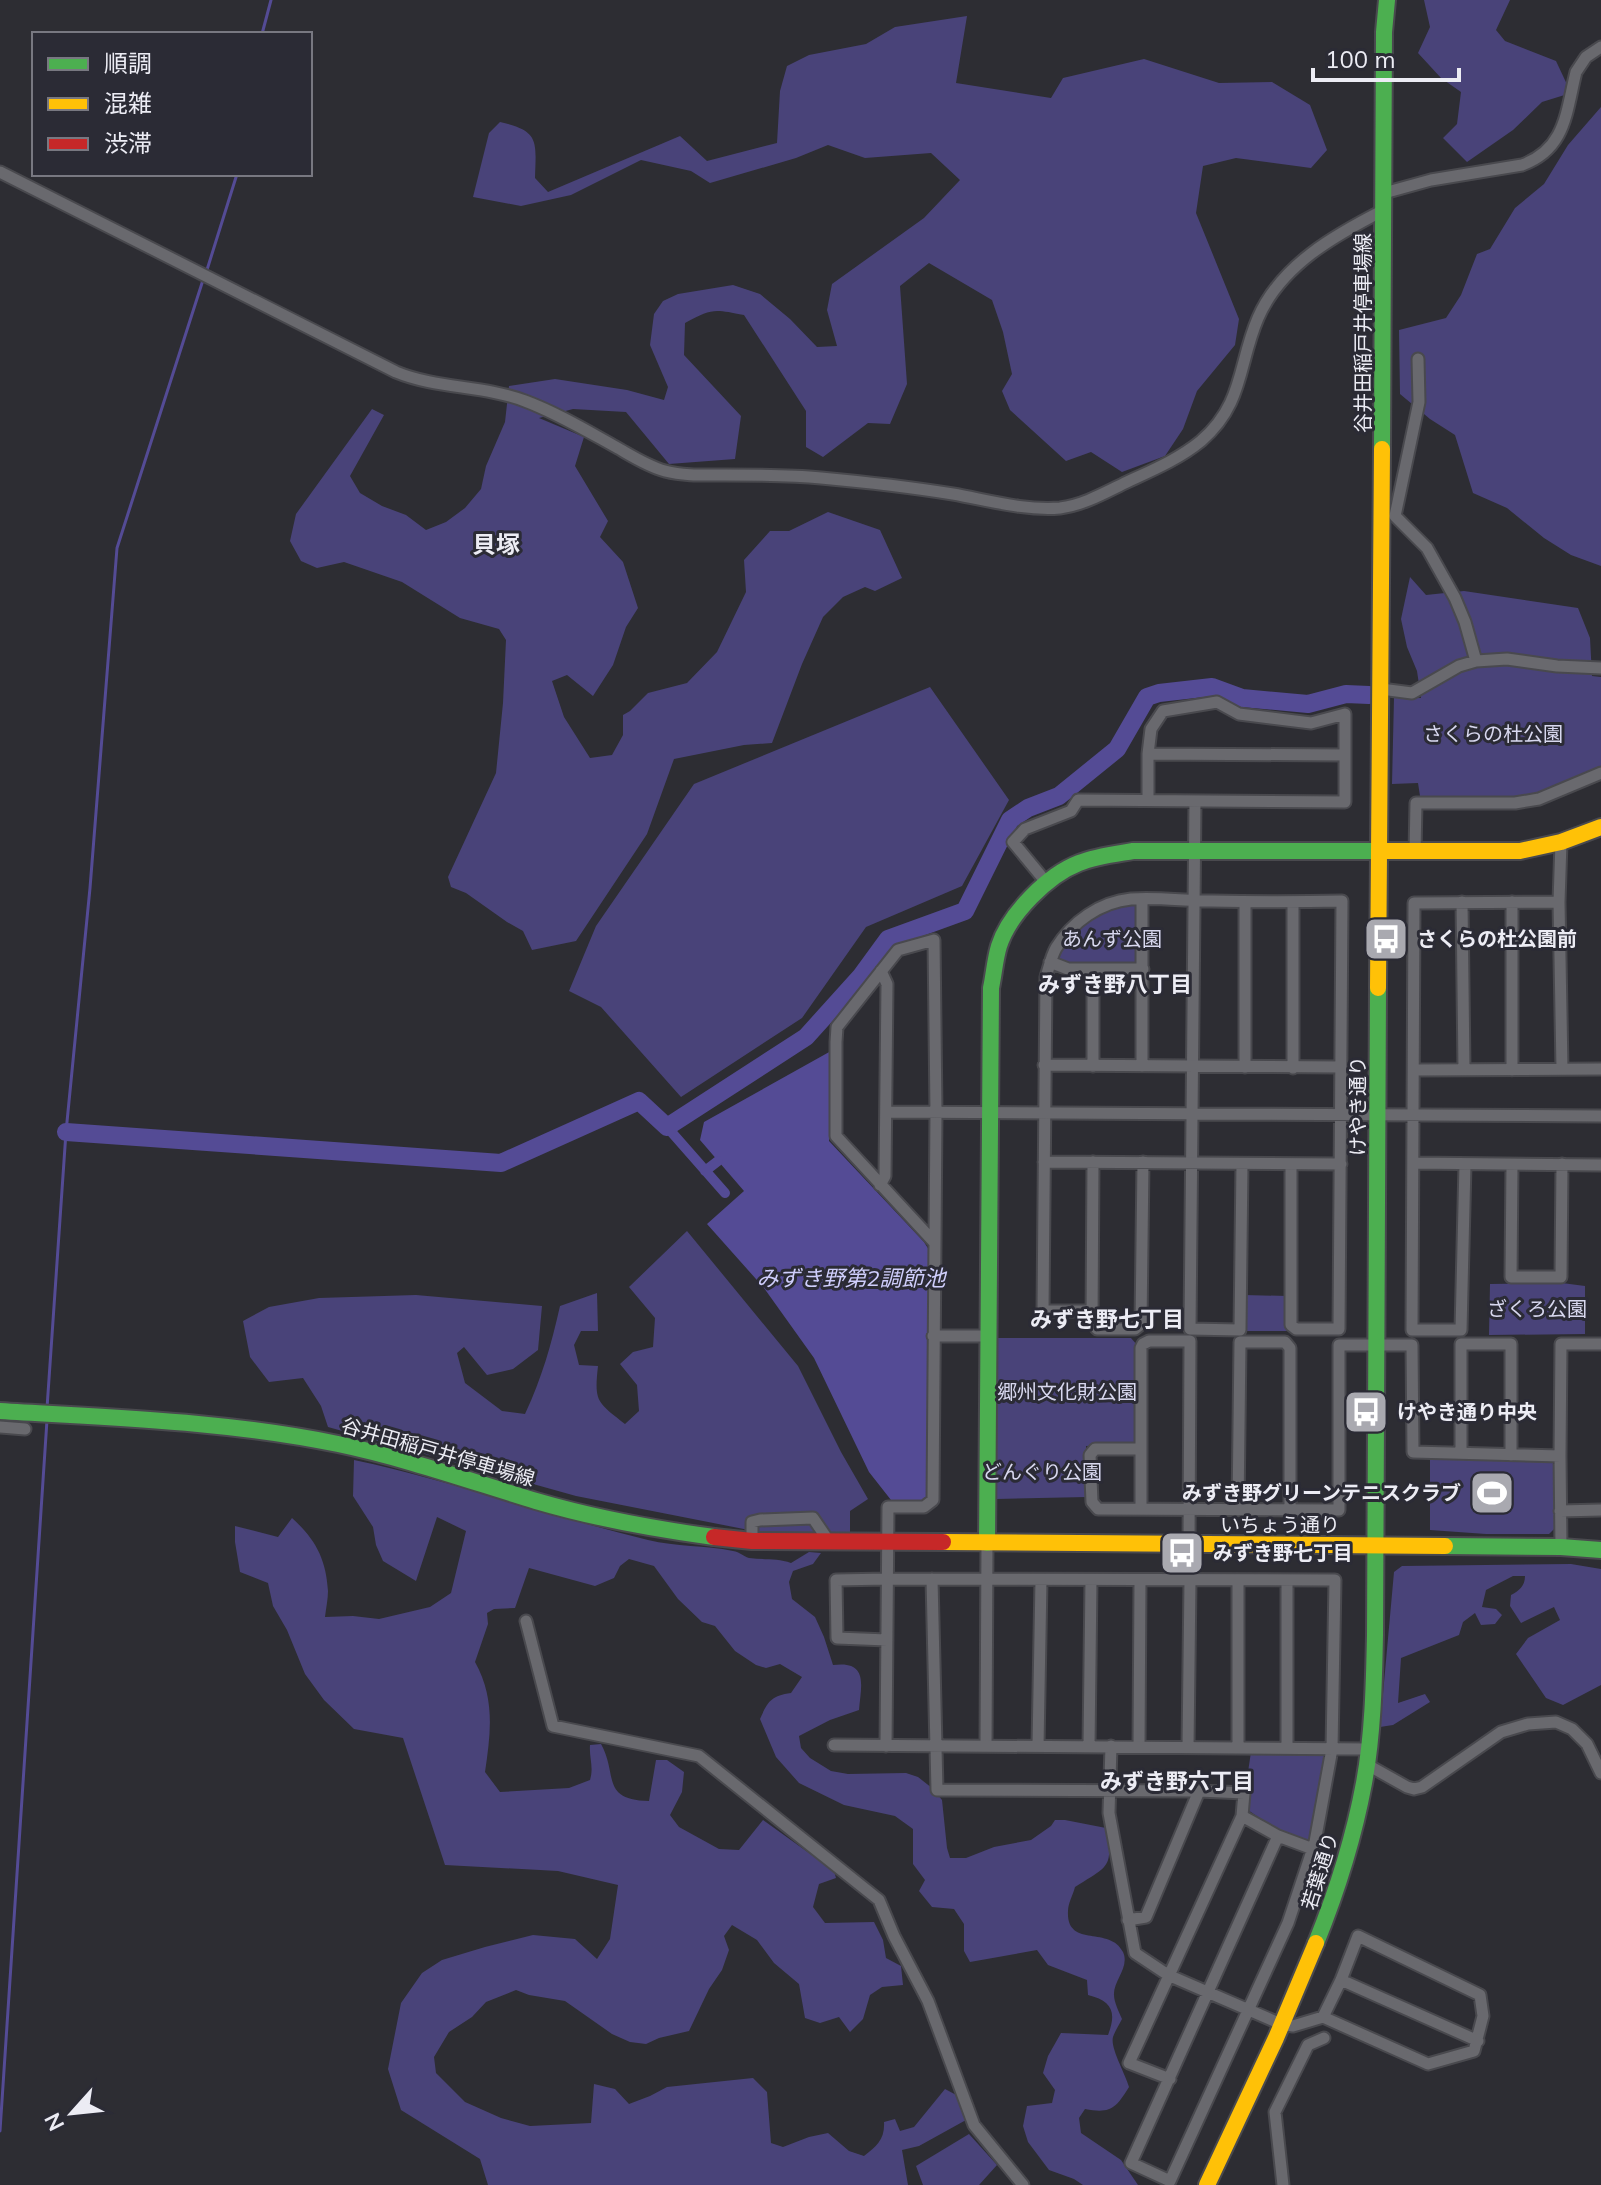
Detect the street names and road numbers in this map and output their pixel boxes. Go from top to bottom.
street label: 谷井田稲戸井停車場線 [1350,233,1375,433]
street label: けやき通り [1345,1056,1370,1156]
street label: 谷井田稲戸井停車場線 [339,1412,538,1491]
street label: いちょう通り [1220,1512,1340,1537]
street label: 若葉通り [1296,1829,1343,1913]

